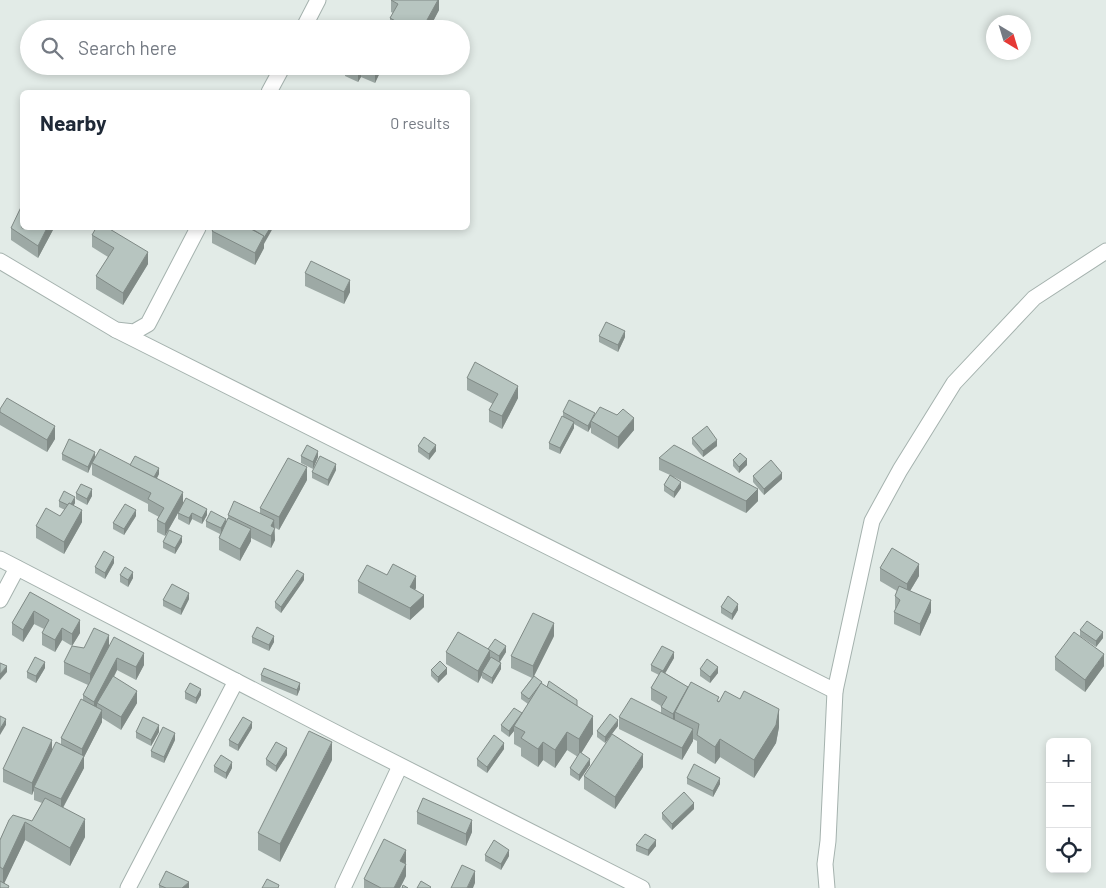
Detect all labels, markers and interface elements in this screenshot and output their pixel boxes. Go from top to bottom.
north arrow [986,15,1031,60]
search box [20,20,470,75]
icon: search [38,34,66,62]
text: Search here [78,36,177,59]
text: Nearby [40,110,106,135]
text: 0 results [390,113,450,132]
map controls [1046,738,1091,873]
button: + [1046,738,1091,783]
button: − [1046,783,1091,828]
button: locate [1046,828,1091,873]

